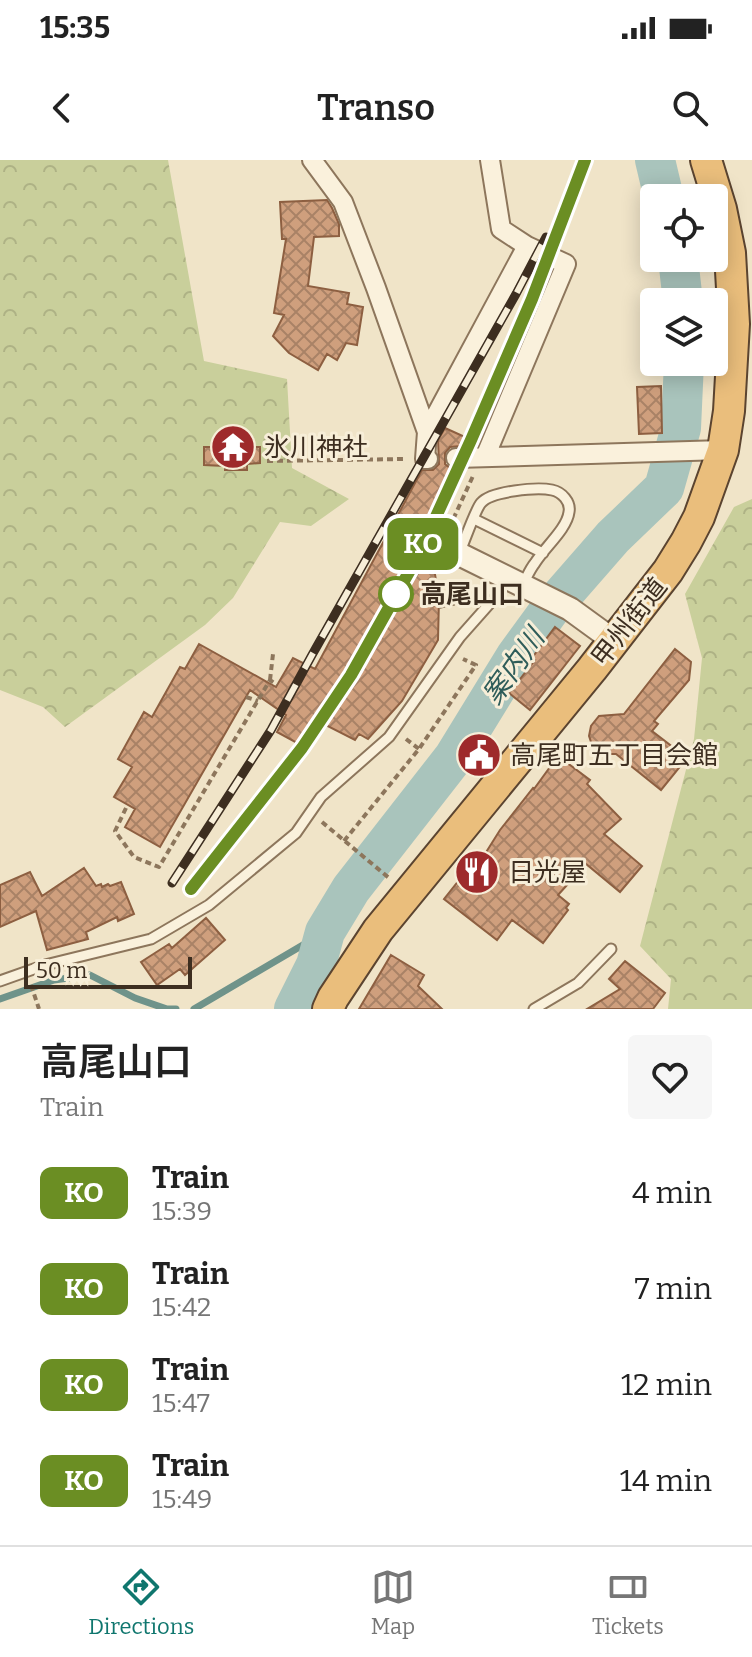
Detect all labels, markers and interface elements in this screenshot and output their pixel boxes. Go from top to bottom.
text: 15:35 [40,10,110,46]
icon: back [40,86,84,130]
text: Transo [317,86,435,130]
icon: search [668,86,712,130]
map controls [640,184,728,376]
button: locate [640,184,728,272]
button: layers [640,288,728,376]
temple icon: 氷川神社 [209,423,257,471]
place label: 氷川神社 [264,432,368,463]
line badge: KO [387,518,459,570]
text: KO [403,527,443,560]
street label: 甲州街道 [585,572,674,673]
marker: 高尾山口 [379,577,413,611]
place label: 高尾山口 [420,579,524,610]
water label: 案内川 [476,620,553,710]
public building icon: 高尾町五丁目会館 [455,731,503,779]
place label: 高尾町五丁目会館 [510,740,718,771]
restaurant icon: 日光屋 [453,848,501,896]
place label: 日光屋 [508,857,586,888]
scale bar [24,953,192,989]
text: 50 m [36,957,87,984]
button: heart [628,1035,712,1119]
text: 高尾山口 [40,1039,192,1085]
text: Train [40,1092,104,1123]
text: Train [152,1160,229,1196]
text: 4 min [632,1175,712,1211]
text: KO [64,1176,104,1209]
text: 15:39 [152,1196,212,1227]
text: Train [152,1256,229,1292]
text: 7 min [634,1271,712,1307]
text: KO [64,1272,104,1305]
text: 15:42 [152,1292,211,1323]
text: Train [152,1352,229,1388]
text: 12 min [621,1367,712,1403]
text: KO [64,1368,104,1401]
text: 15:47 [152,1388,210,1419]
text: Train [152,1448,229,1484]
text: 14 min [620,1463,712,1499]
text: KO [64,1464,104,1497]
text: 15:49 [152,1484,212,1515]
tab: Directions [88,1565,194,1640]
tab: Map [371,1565,415,1640]
tab: Tickets [592,1565,664,1640]

